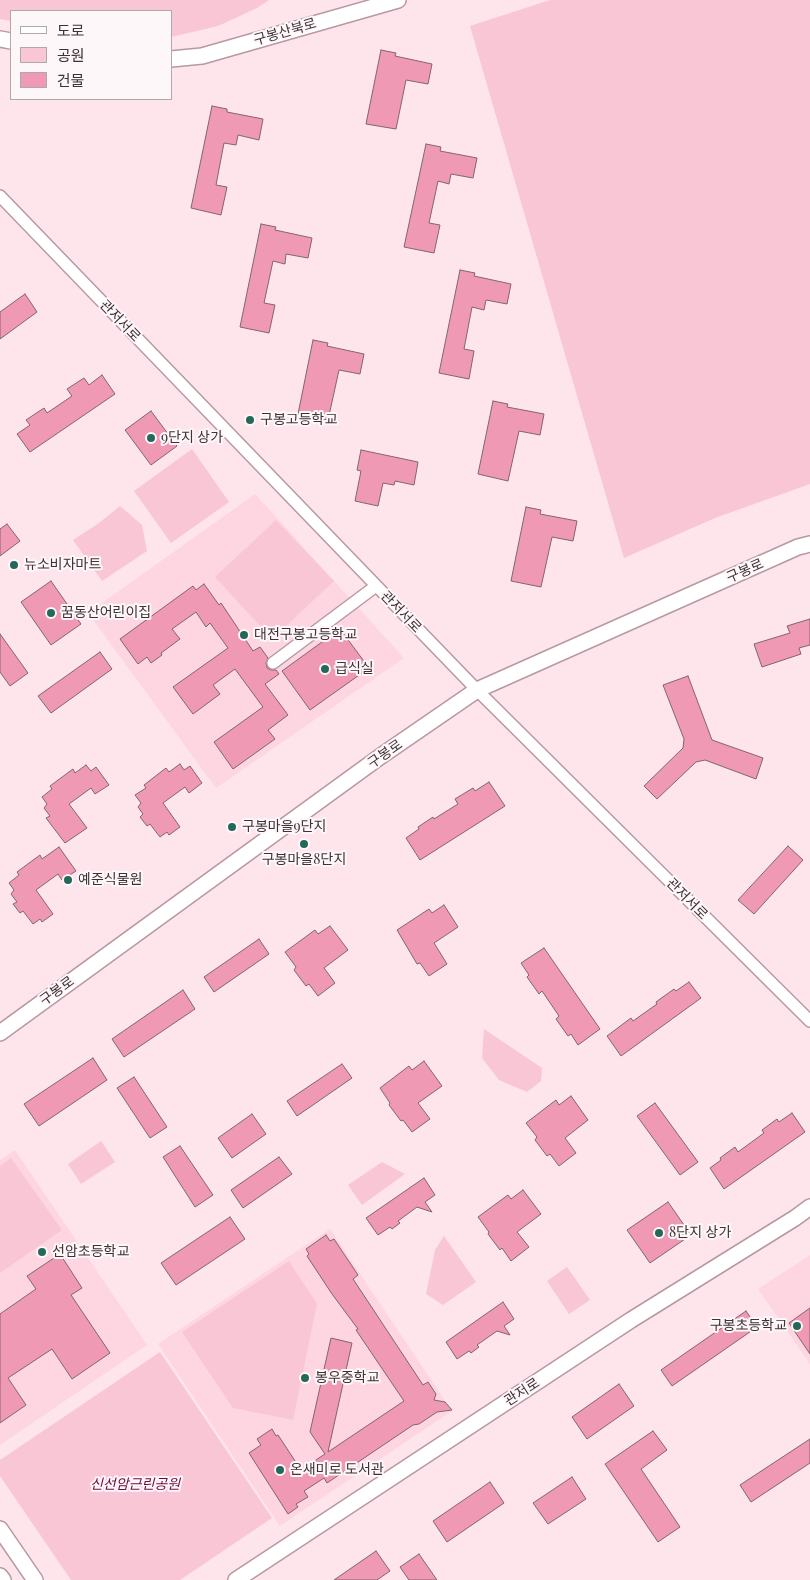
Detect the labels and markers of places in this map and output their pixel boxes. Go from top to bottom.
place label: 구봉고등학교 [260,412,337,428]
marker: 구봉고등학교 [244,414,256,426]
place label: 9단지 상가 [161,430,223,446]
marker: 9단지 상가 [145,432,157,444]
place label: 뉴소비자마트 [24,557,101,573]
marker: 뉴소비자마트 [8,559,20,571]
place label: 꿈동산어린이집 [61,605,151,621]
marker: 꿈동산어린이집 [45,607,57,619]
place label: 대전구봉고등학교 [254,627,357,643]
marker: 대전구봉고등학교 [238,629,250,641]
place label: 급식실 [335,661,374,677]
marker: 급식실 [319,663,331,675]
place label: 구봉마을9단지 [242,819,326,835]
marker: 구봉마을9단지 [226,821,238,833]
marker: 구봉마을8단지 [298,838,310,850]
place label: 구봉마을8단지 [262,852,346,868]
place label: 예준식물원 [78,872,142,888]
marker: 예준식물원 [62,874,74,886]
place label: 8단지 상가 [669,1225,731,1241]
marker: 8단지 상가 [653,1227,665,1239]
place label: 선암초등학교 [52,1244,129,1260]
marker: 선암초등학교 [36,1246,48,1258]
place label: 구봉초등학교 [710,1318,787,1334]
marker: 구봉초등학교 [791,1320,803,1332]
place label: 봉우중학교 [315,1370,379,1386]
marker: 봉우중학교 [299,1372,311,1384]
place label: 온새미로 도서관 [290,1462,384,1478]
marker: 온새미로 도서관 [274,1464,286,1476]

